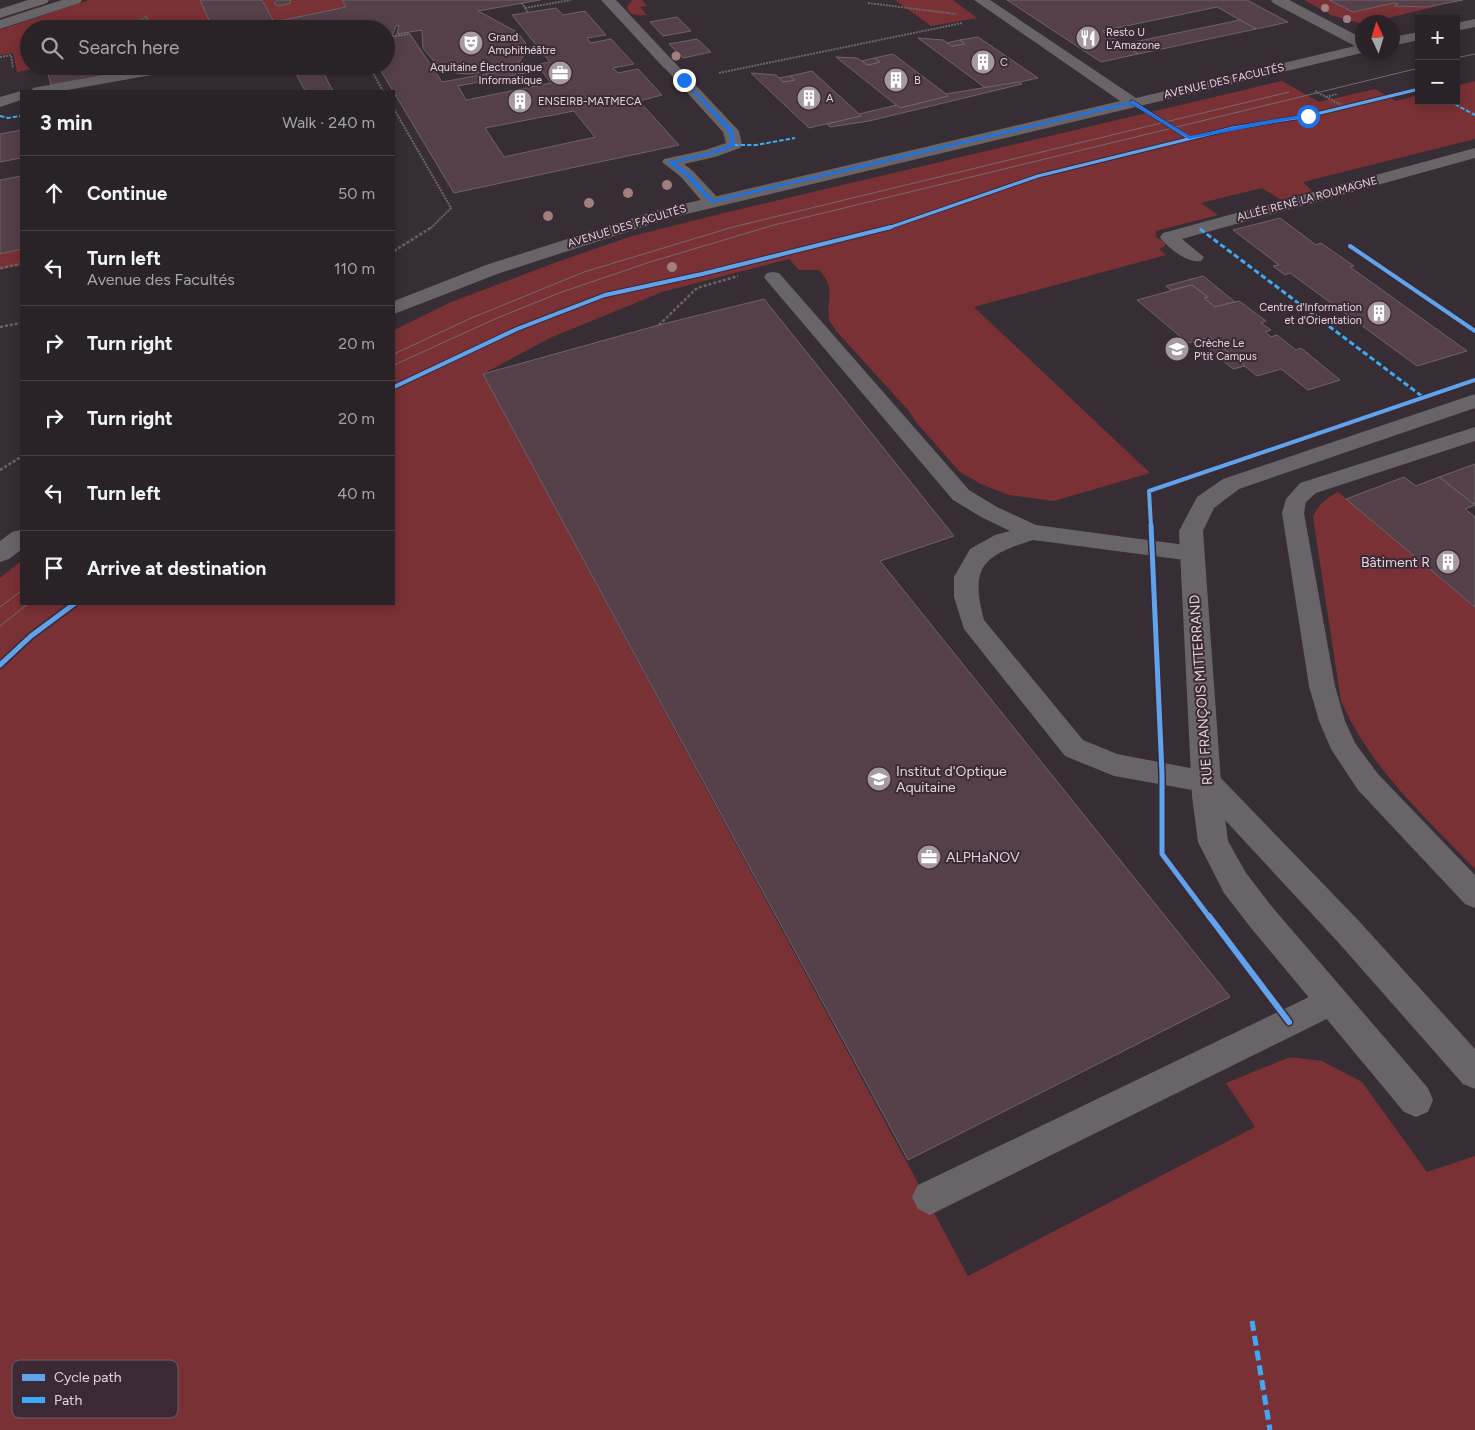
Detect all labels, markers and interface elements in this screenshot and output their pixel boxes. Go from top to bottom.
north arrow [1355,15,1400,60]
map controls [1415,15,1460,105]
button: + [1415,15,1460,60]
search box [20,20,395,75]
restaurant icon: Resto U L’Amazone [1075,25,1101,51]
place label: Resto U L’Amazone [1106,26,1160,52]
theatre icon: Grand Amphithéâtre [458,30,484,56]
place label: Grand Amphithéâtre [488,31,556,57]
icon: search [38,34,66,62]
text: Search here [78,36,180,59]
building icon: C [970,49,996,75]
place label: C [1000,56,1008,69]
office icon: Aquitaine Électronique Informatique [547,60,573,86]
button: − [1415,60,1460,105]
place label: Aquitaine Électronique Informatique [430,61,542,87]
street label: AVENUE DES FACULTÉS [1162,61,1286,101]
building icon: B [883,67,909,93]
route end [673,69,696,92]
place label: B [914,74,921,87]
building icon: A [796,85,822,111]
building icon: ENSEIRB-MATMECA [507,88,533,114]
place label: A [826,92,834,105]
place label: ENSEIRB-MATMECA [538,95,642,108]
route start [1297,105,1320,128]
text: 3 min [40,110,92,135]
text: Walk · 240 m [282,113,375,132]
street label: ALLÉE RENÉ LA ROUMAGNE [1235,174,1379,224]
icon: ahead [40,179,68,207]
text: Continue [87,182,167,205]
text: 50 m [338,184,375,203]
street label: AVENUE DES FACULTÉS [566,202,688,250]
text: Turn left [87,247,161,270]
icon: left [40,254,68,282]
text: 110 m [334,259,375,278]
text: Avenue des Facultés [87,270,235,289]
building icon: Centre d'Information et d'Orientation [1366,300,1392,326]
place label: Centre d'Information et d'Orientation [1259,301,1362,327]
icon: right [40,329,68,357]
text: Turn right [87,332,173,355]
text: 20 m [338,334,375,353]
school or university icon: Crèche Le P'tit Campus [1164,336,1190,362]
place label: Crèche Le P'tit Campus [1194,337,1257,363]
icon: right [40,404,68,432]
text: Turn right [87,407,173,430]
text: 20 m [338,409,375,428]
icon: left [40,479,68,507]
text: Turn left [87,482,161,505]
text: 40 m [337,484,375,503]
building icon: Bâtiment R [1435,549,1461,575]
icon: arrive [40,554,68,582]
place label: Bâtiment R [1361,554,1430,571]
text: Arrive at destination [87,557,266,580]
street label: RUE FRANÇOIS MITTERRAND [1186,594,1216,786]
place label: Institut d'Optique Aquitaine [896,763,1007,796]
school or university icon: Institut d'Optique Aquitaine [866,766,892,792]
office icon: ALPHaNOV [916,844,942,870]
place label: ALPHaNOV [946,849,1020,866]
legend [12,1360,178,1418]
text: Cycle path [54,1369,122,1386]
text: Path [54,1392,82,1409]

